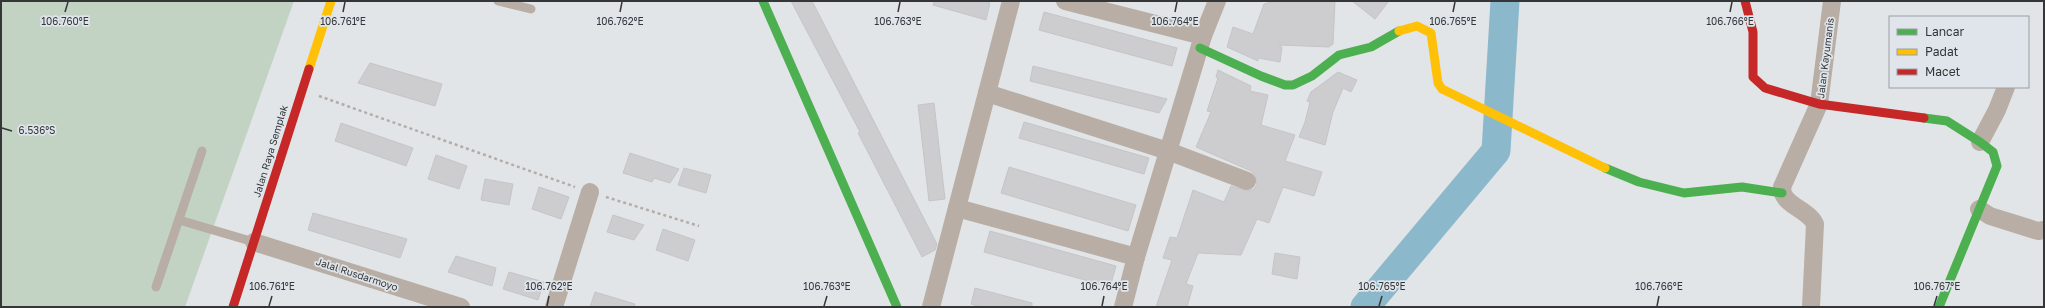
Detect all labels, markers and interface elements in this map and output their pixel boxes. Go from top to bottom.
text: 106.760°E [41,15,89,27]
text: 106.761°E [320,15,366,27]
text: 106.762°E [596,15,644,27]
text: 106.763°E [874,15,922,27]
text: 106.764°E [1151,15,1199,27]
text: 106.765°E [1429,15,1477,27]
text: 106.766°E [1706,15,1754,27]
legend [1889,16,2029,88]
street label: Jalan Kayumanis [1814,17,1836,99]
text: Lancar [1925,24,1964,39]
text: Padat [1925,44,1959,59]
text: Macet [1925,64,1961,79]
street label: Jalan Raya Semplak [250,103,290,199]
text: 6.536°S [18,124,56,136]
street label: Jalal Rusdarmoyo [315,255,399,293]
text: 106.761°E [249,280,295,292]
text: 106.762°E [525,280,573,292]
text: 106.763°E [803,280,851,292]
text: 106.764°E [1080,280,1128,292]
text: 106.765°E [1358,280,1406,292]
text: 106.766°E [1635,280,1683,292]
text: 106.767°E [1914,280,1960,292]

